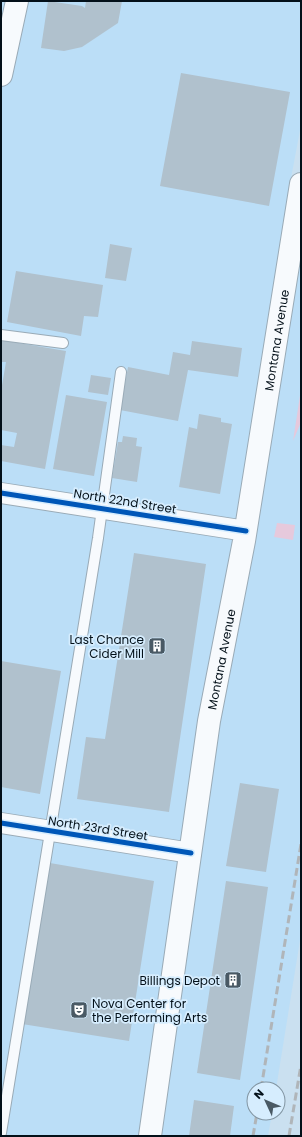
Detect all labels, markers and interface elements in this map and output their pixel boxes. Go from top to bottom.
street label: Montana Avenue [260,288,293,392]
street label: North 22nd Street [72,484,178,518]
street label: Montana Avenue [203,607,239,711]
place label: Last Chance Cider Mill [69,631,144,662]
building icon: Last Chance Cider Mill [147,636,167,656]
street label: North 23rd Street [47,812,149,844]
building icon: Billings Depot [223,970,243,990]
place label: Billings Depot [139,972,220,989]
place label: Nova Center for the Performing Arts [92,995,207,1026]
theatre icon: Nova Center for the Performing Arts [69,1000,89,1020]
north arrow [246,1081,286,1121]
text: N [250,1086,267,1103]

